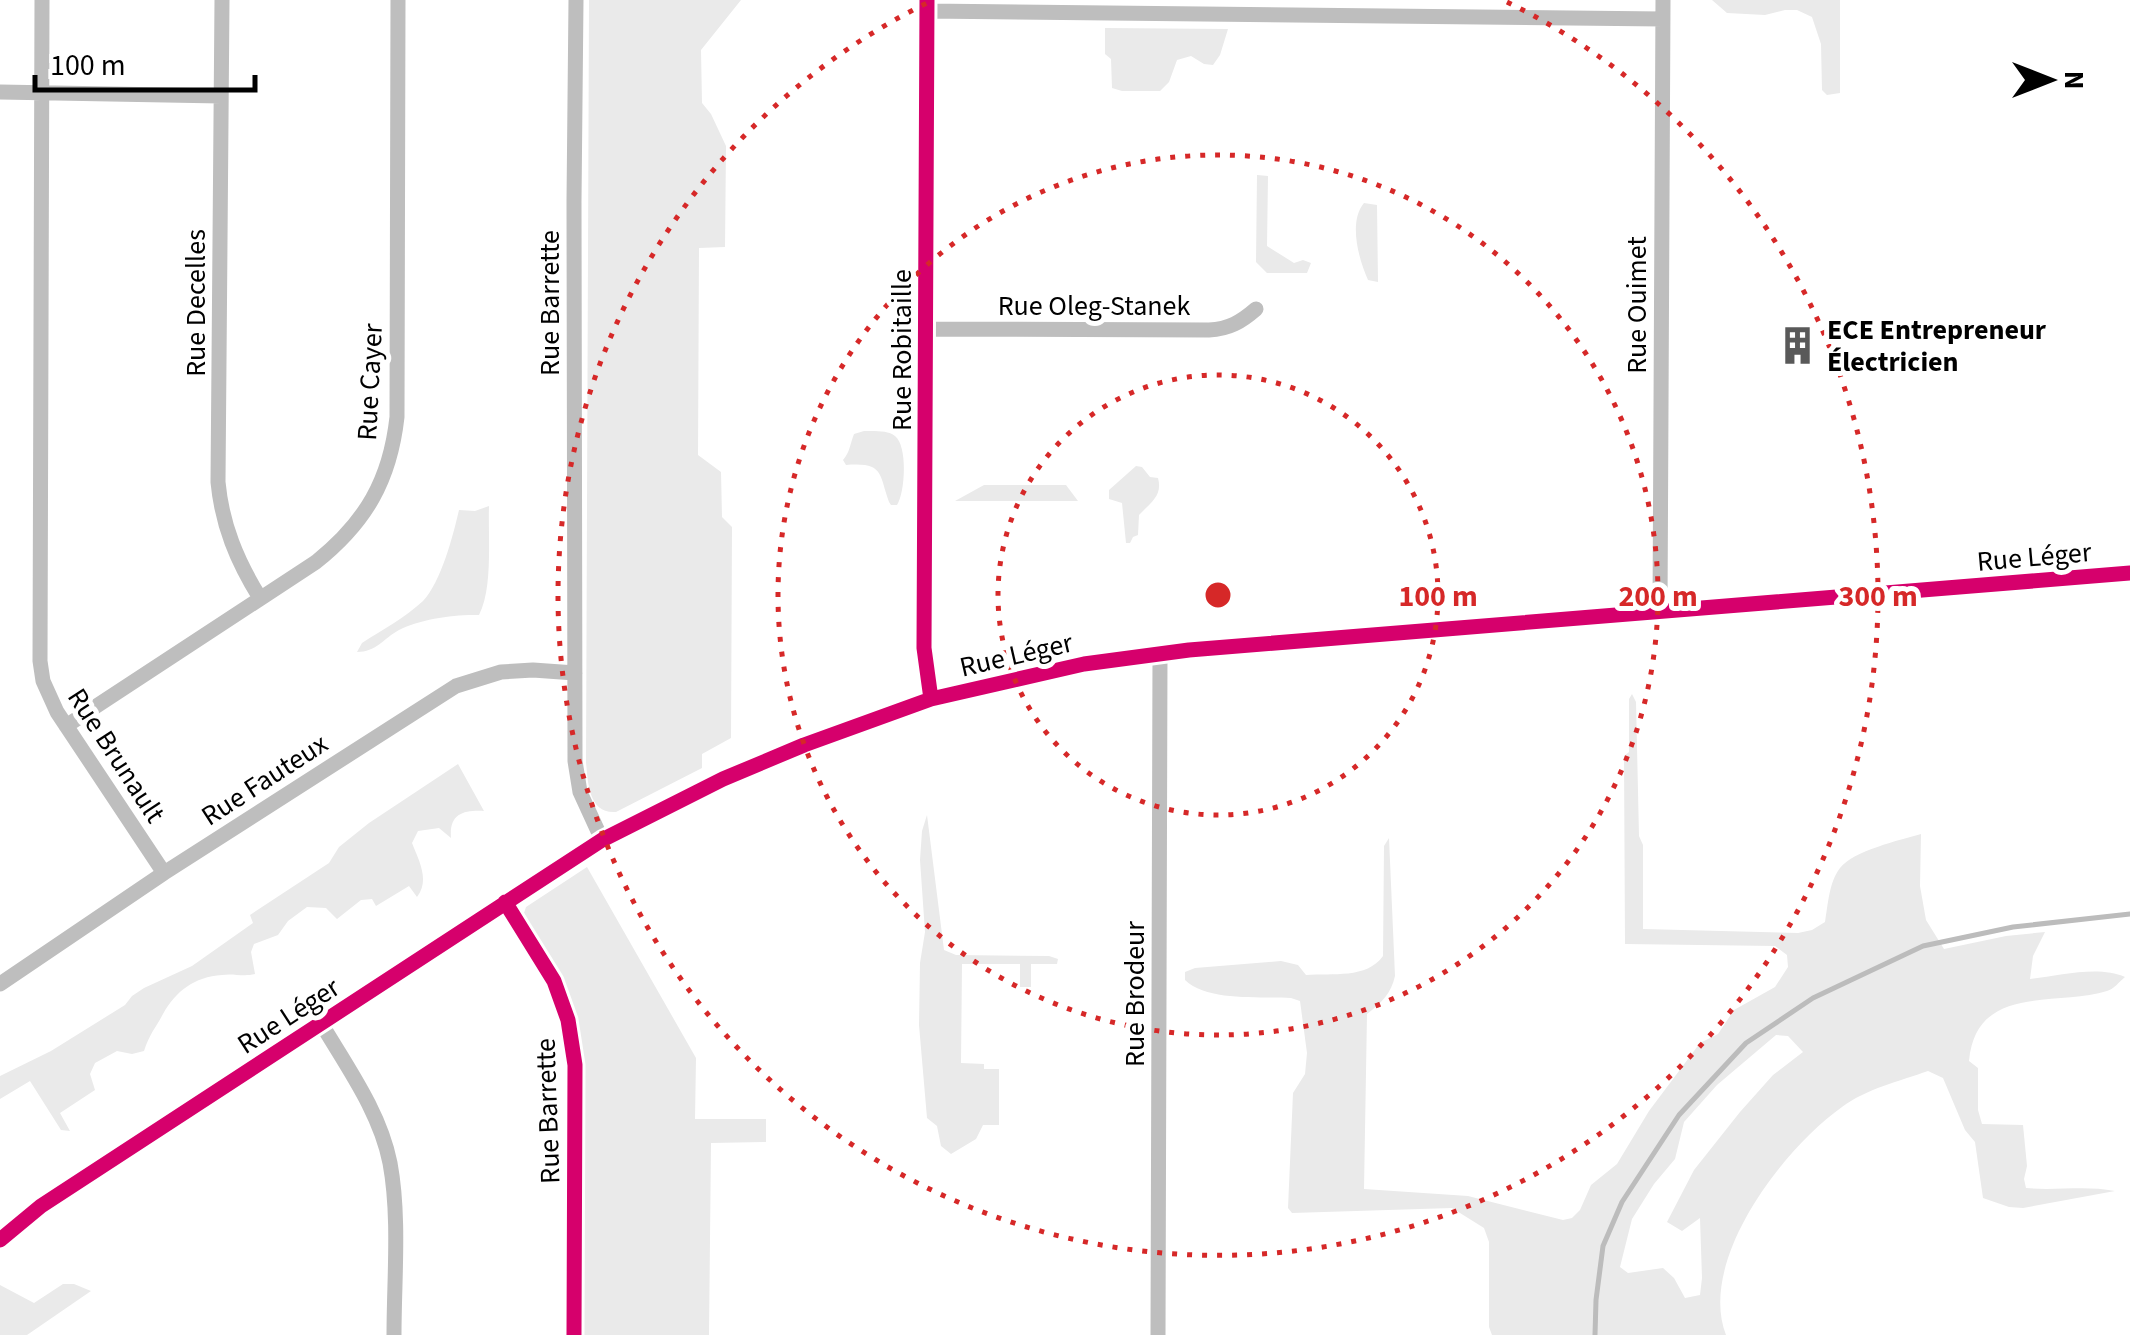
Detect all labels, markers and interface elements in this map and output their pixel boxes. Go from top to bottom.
scale bar [35,30,255,92]
north arrow [2000,30,2100,130]
text: 100 m [50,44,126,87]
text: N [2054,71,2094,89]
street label: Rue Decelles [176,229,216,377]
street label: Rue Barrette [530,230,570,376]
street label: Rue Ouimet [1617,236,1657,374]
street label: Rue Robitaille [882,269,922,431]
street label: Rue Oleg-Stanek [998,286,1190,326]
place label: ECE Entrepreneur Électricien [1827,310,2047,382]
street label: Rue Cayer [347,322,393,442]
building icon: ECE Entrepreneur Électricien [1776,324,1818,366]
street label: Rue Léger [1975,532,2093,582]
text: 100 m [1398,575,1478,618]
text: 200 m [1618,575,1698,618]
text: 300 m [1838,575,1918,618]
centre of rings [1200,577,1236,613]
street label: Rue Léger [956,623,1077,687]
street label: Rue Brunault [58,680,175,831]
street label: Rue Fauteux [193,724,336,836]
street label: Rue Brodeur [1115,921,1155,1067]
street label: Rue Léger [229,968,348,1064]
street label: Rue Barrette [525,1037,571,1185]

